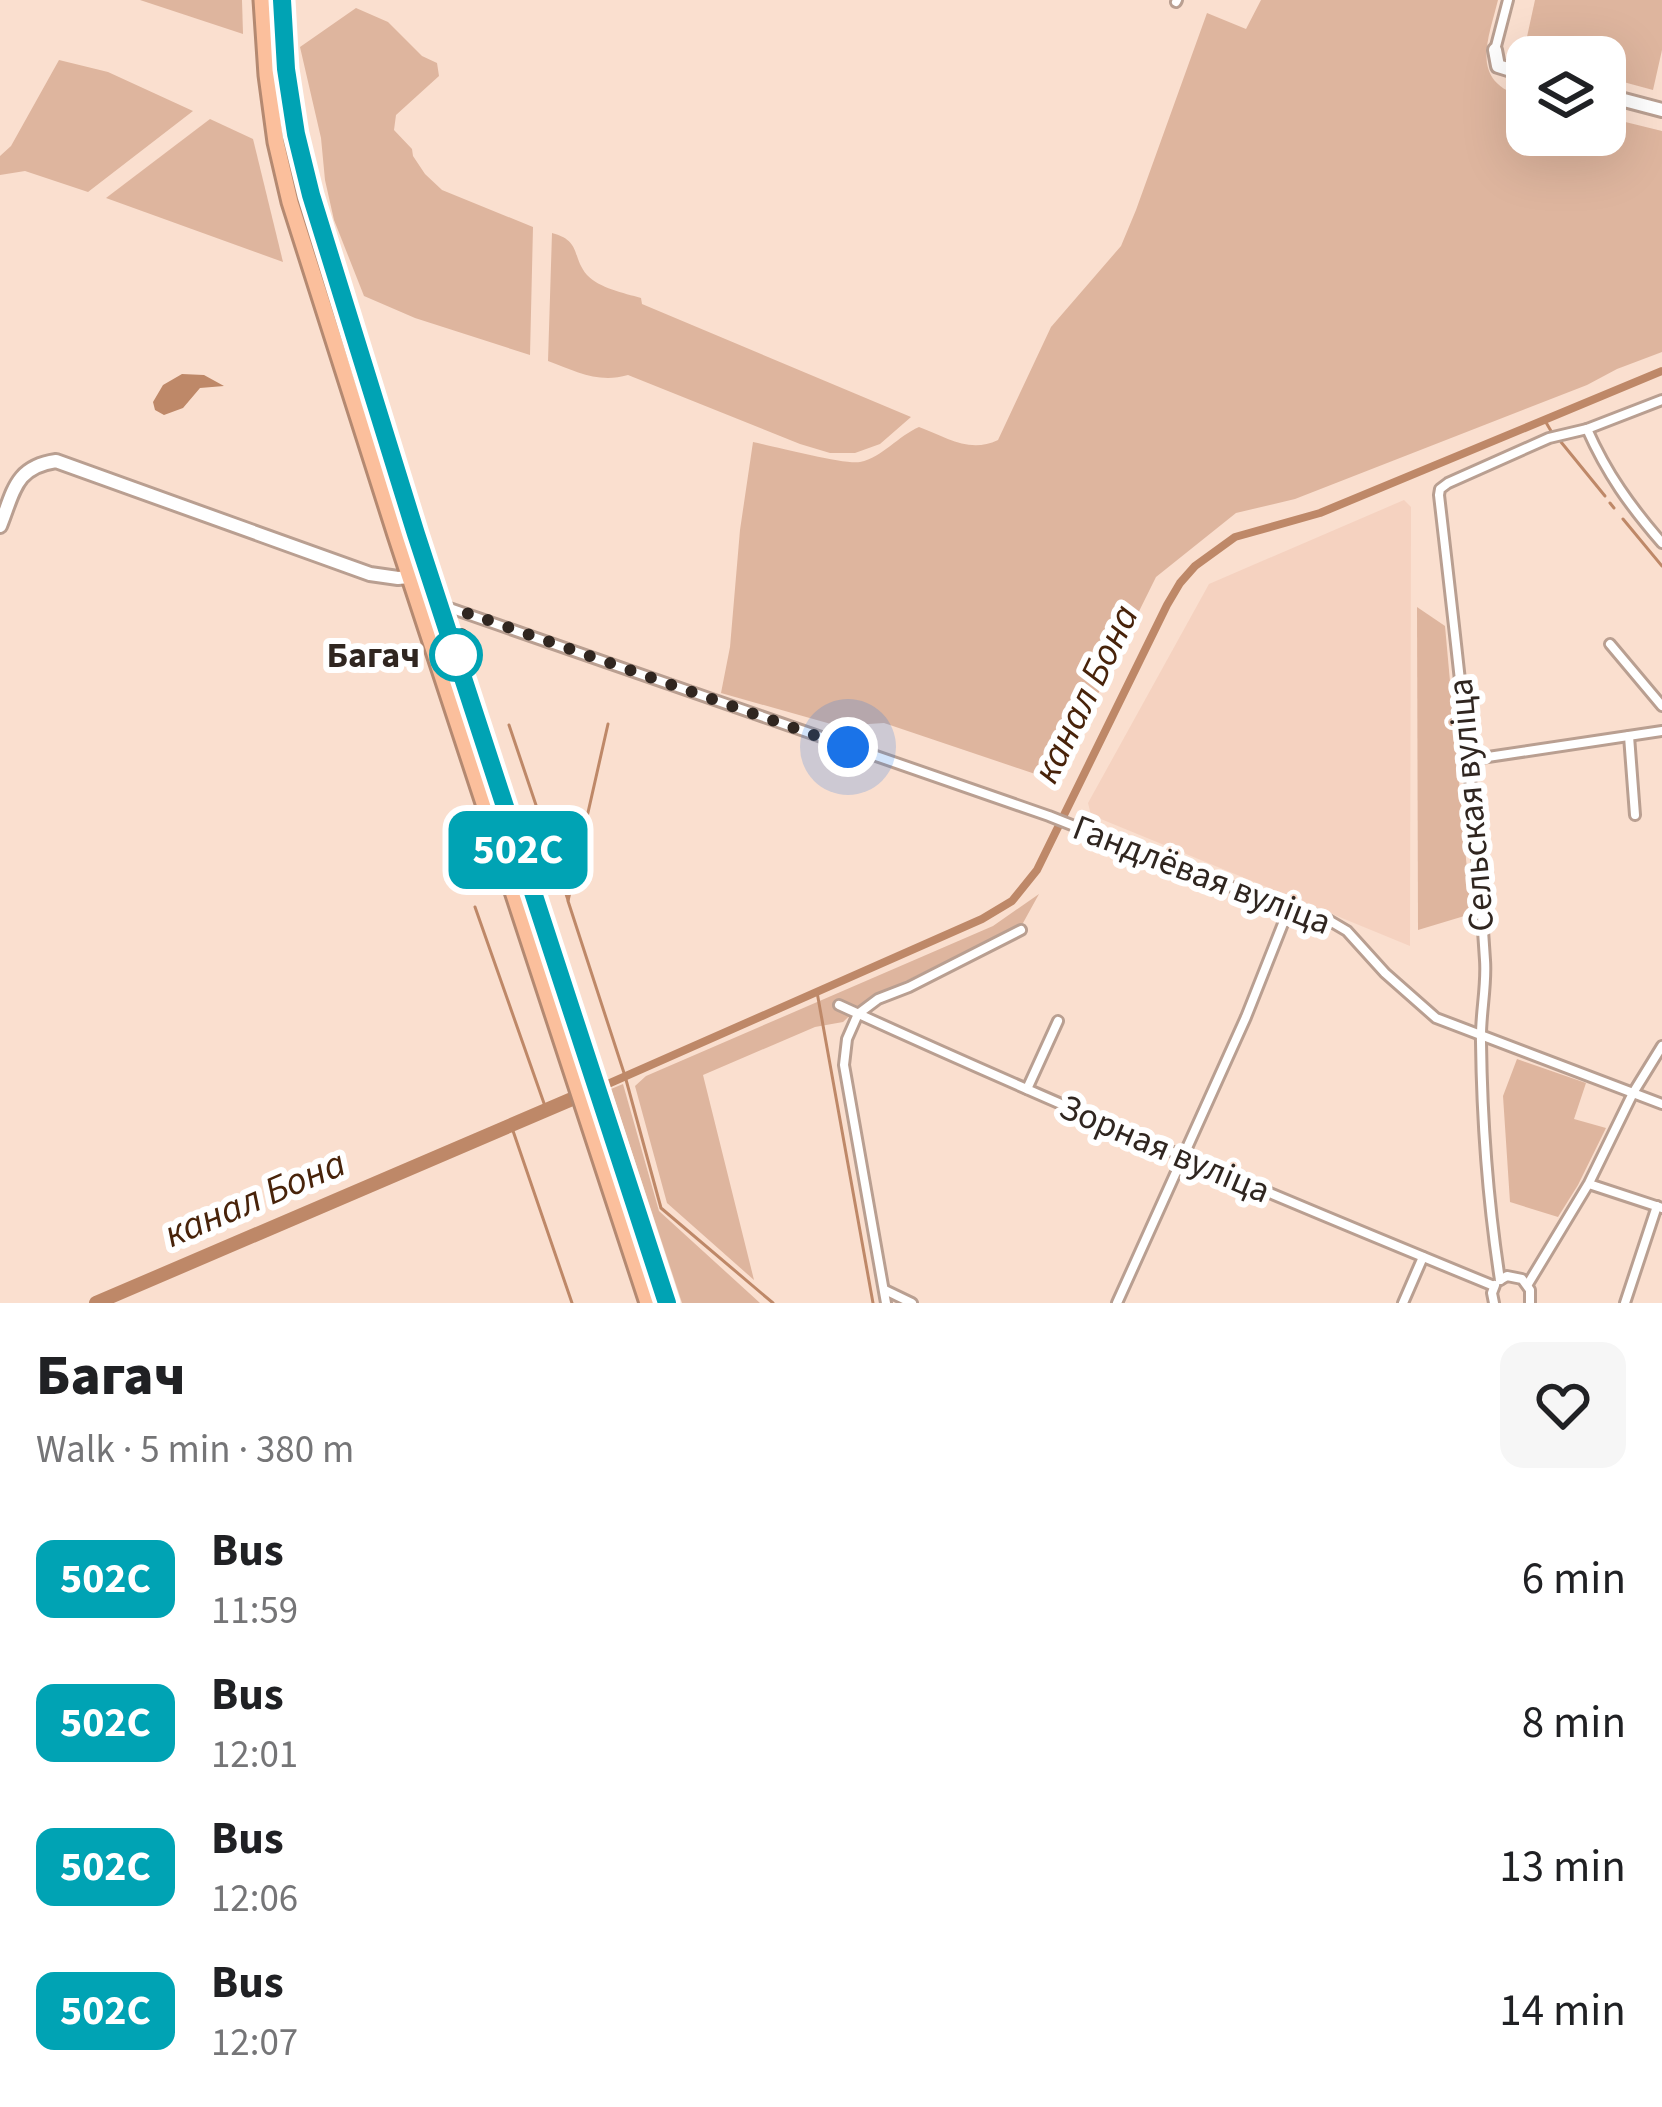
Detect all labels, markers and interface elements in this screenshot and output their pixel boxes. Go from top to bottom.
map controls [1506,36,1626,156]
button: layers [1506,36,1626,156]
water label: канал Бона [1019,595,1153,793]
place label: Багач [326,630,420,681]
marker: Багач [431,630,481,680]
street label: Сельская вуліца [1435,676,1507,934]
your location [818,717,878,777]
street label: Гандлёвая вуліца [1065,802,1339,948]
line badge: 502С [434,811,602,889]
text: 502С [473,820,563,880]
street label: Зорная вуліца [1052,1082,1278,1216]
water label: канал Бона [155,1136,355,1262]
text: Багач [36,1336,185,1417]
button: heart [1500,1342,1626,1468]
text: Walk · 5 min · 380 m [36,1422,354,1478]
text: Bus [211,1519,284,1583]
text: 6 min [1522,1547,1626,1611]
text: 502С [60,1549,151,1609]
text: 11:59 [211,1583,298,1639]
text: Bus [211,1663,284,1727]
text: 8 min [1522,1691,1626,1755]
text: 502С [60,1693,151,1753]
text: 12:01 [211,1727,298,1783]
text: Bus [211,1807,284,1871]
text: 13 min [1499,1835,1626,1899]
text: 502С [60,1837,151,1897]
text: 12:06 [211,1871,298,1927]
text: Bus [211,1951,284,2015]
text: 14 min [1499,1979,1626,2043]
text: 502С [60,1981,151,2041]
text: 12:07 [211,2015,298,2071]

